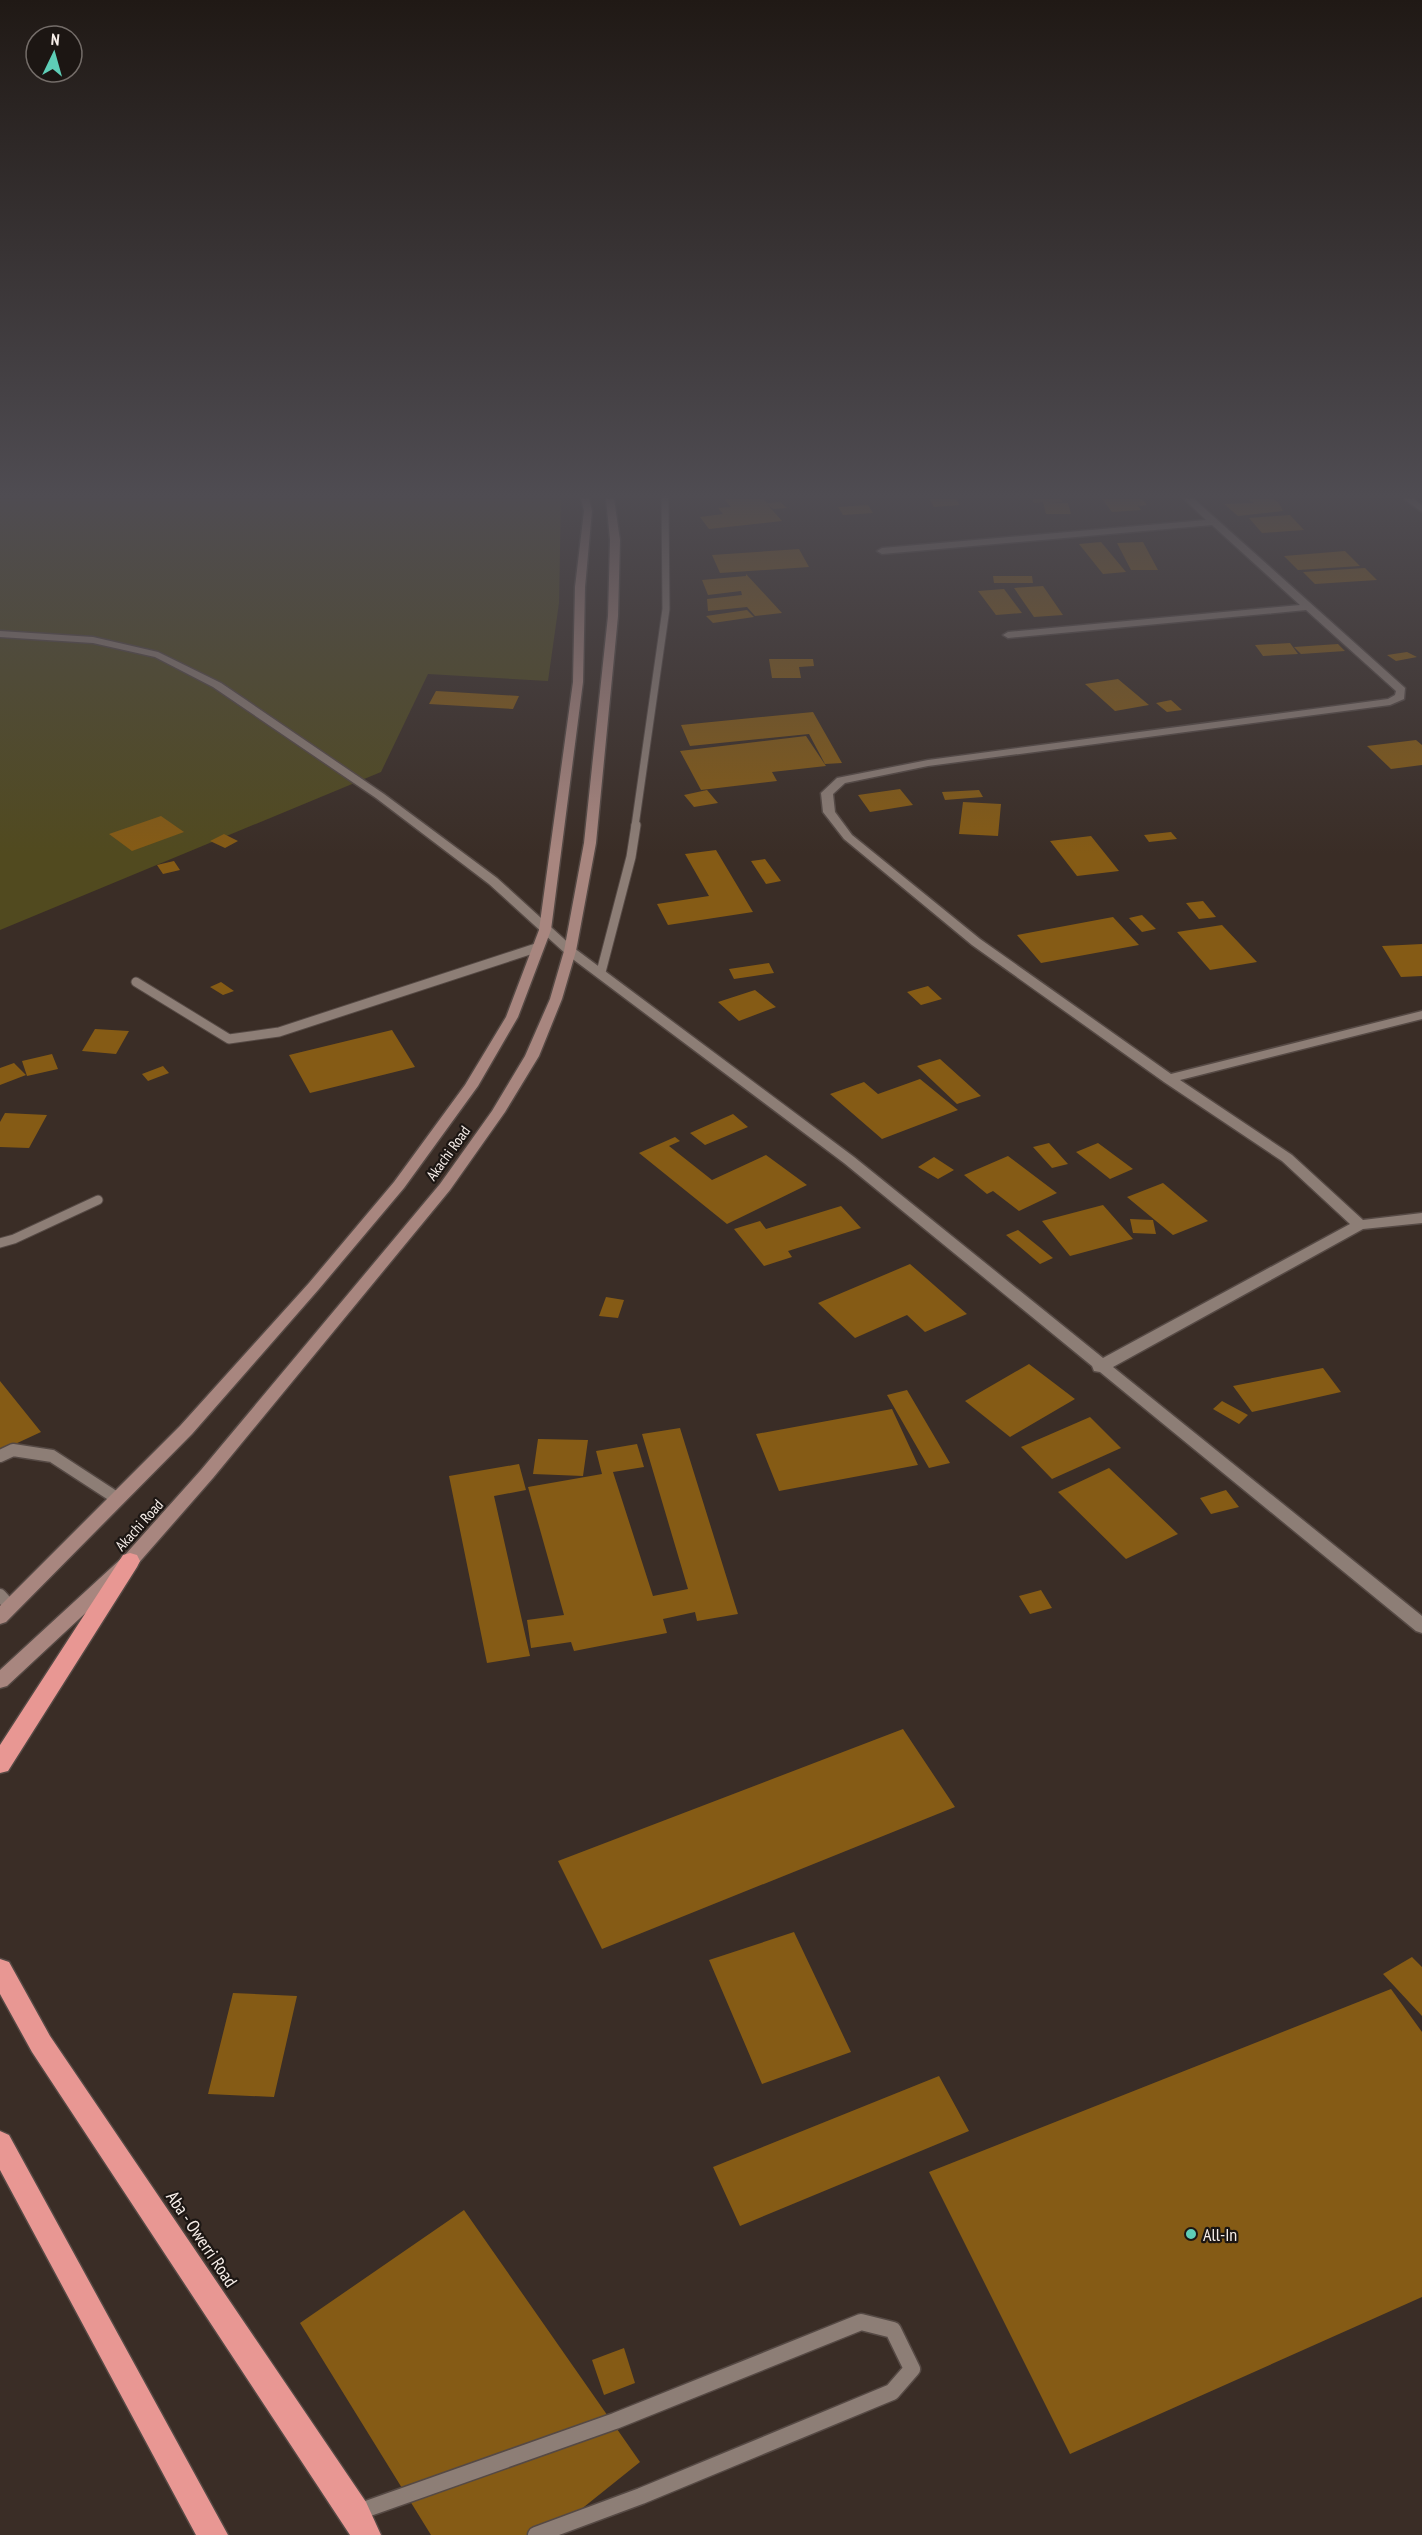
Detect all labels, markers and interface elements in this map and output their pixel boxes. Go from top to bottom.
north arrow [24,24,84,84]
text: N [50,29,60,49]
street label: Akachi Road [422,1122,474,1184]
street label: Akachi Road [111,1495,167,1555]
street label: Aba - Owerri Road [161,2187,243,2291]
place label: All-In [1203,2223,1237,2246]
marker: All-In [1184,2227,1198,2241]

